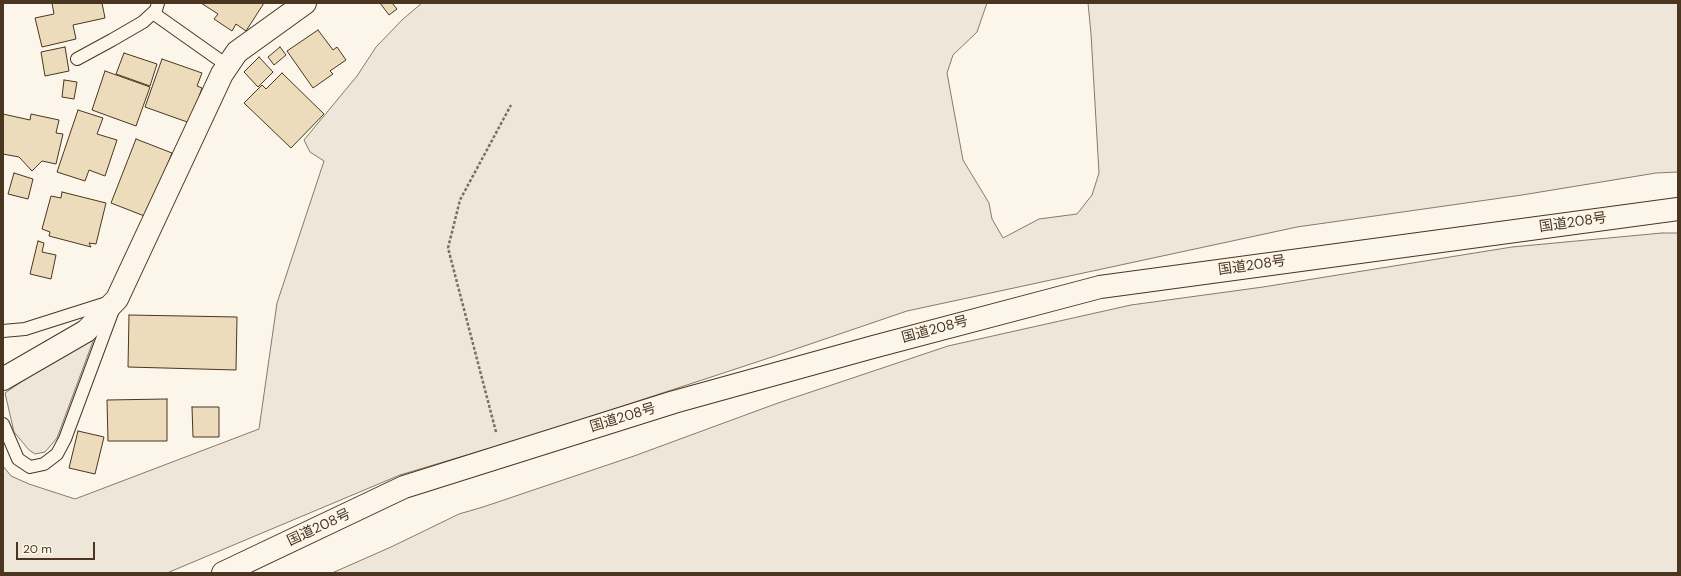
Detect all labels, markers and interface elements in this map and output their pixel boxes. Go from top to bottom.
street label: 国道208号 [1538,210,1608,236]
street label: 国道208号 [1217,253,1287,279]
street label: 国道208号 [900,313,970,347]
street label: 国道208号 [588,400,658,436]
street label: 国道208号 [285,506,353,550]
scale bar [18,534,97,560]
text: 20 m [23,541,52,557]

